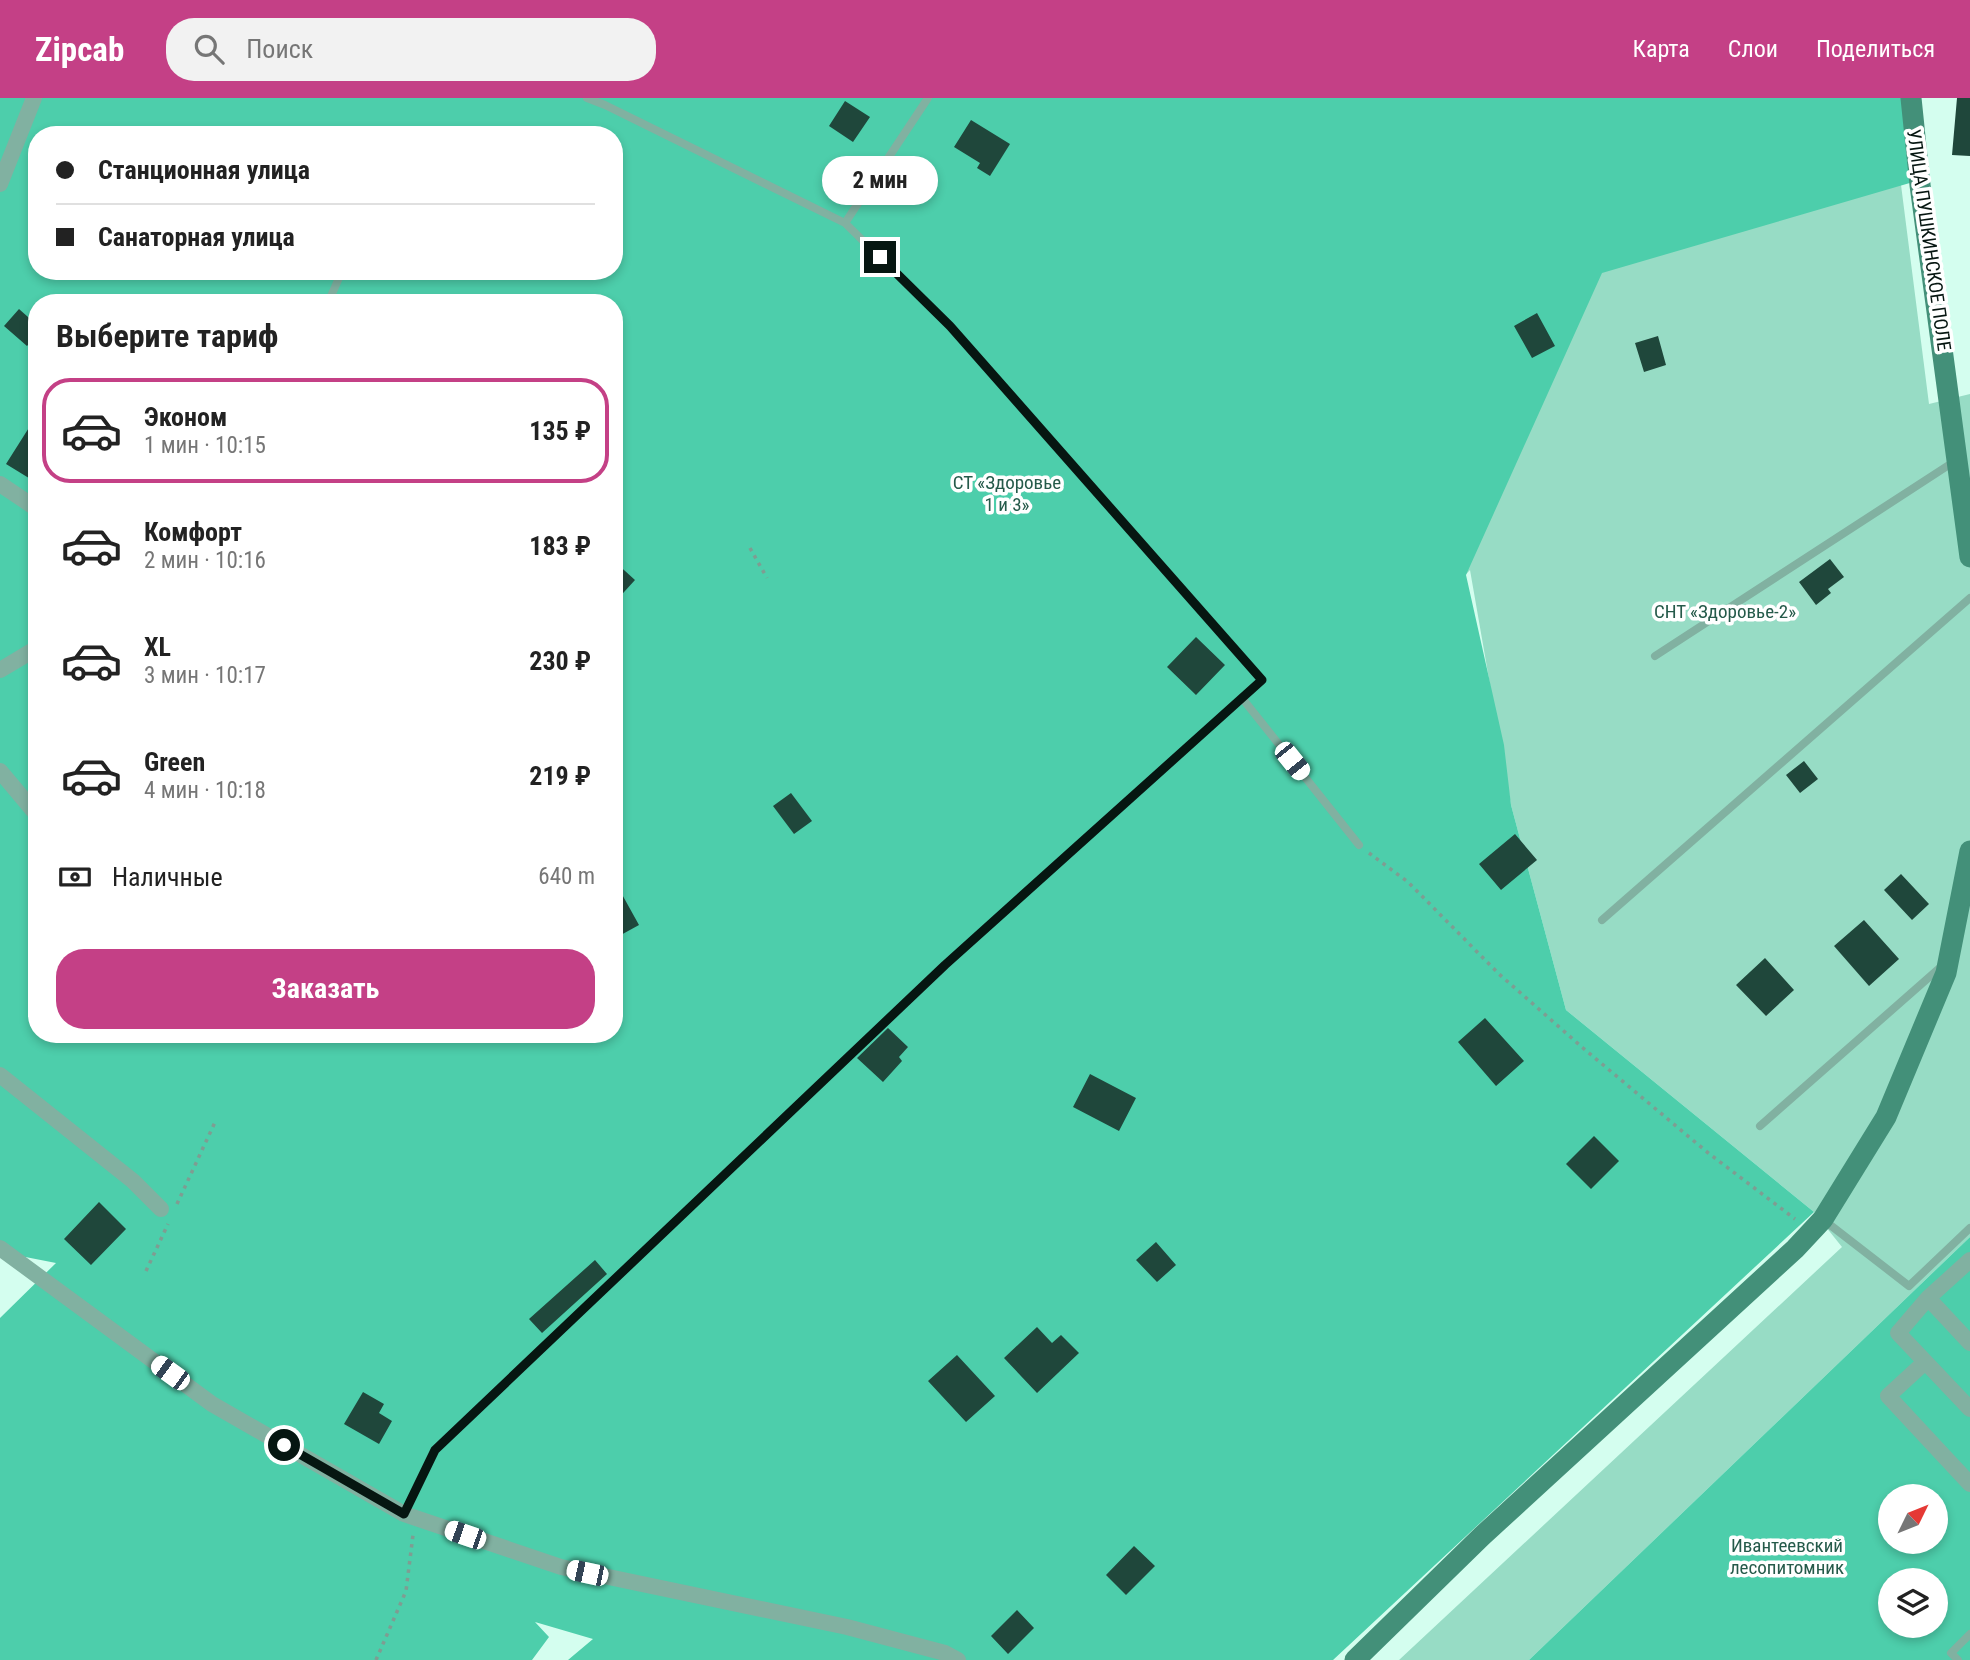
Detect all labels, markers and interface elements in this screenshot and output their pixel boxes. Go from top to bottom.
search box [166,18,656,81]
text: Zipcab [35,30,124,69]
icon: search [190,30,228,68]
text: Поиск [246,34,313,64]
text: Карта [1632,35,1690,63]
text: Слои [1728,35,1778,63]
text: Поделиться [1816,35,1935,63]
street label: УЛИЦА ПУШКИНСКОЕ ПОЛЕ [1902,128,1956,352]
text: Станционная улица [98,155,310,185]
callout: 2 мин [822,156,938,204]
text: 2 мин [852,167,908,194]
text: Санаторная улица [98,222,295,252]
route end [864,241,896,273]
text: Выберите тариф [56,317,278,355]
icon: car [60,399,123,462]
text: Эконом [144,402,227,432]
text: 135 ₽ [529,416,591,446]
text: 1 мин · 10:15 [144,432,266,459]
park label: СТ «Здоровье 1 и 3» [953,471,1061,516]
icon: car [60,514,123,577]
text: Комфорт [144,517,242,547]
text: 183 ₽ [529,531,591,561]
text: 2 мин · 10:16 [144,547,266,574]
park label: СНТ «Здоровье-2» [1654,600,1796,623]
icon: car [60,629,123,692]
text: XL [144,632,171,662]
text: 230 ₽ [529,646,591,676]
text: 3 мин · 10:17 [144,662,266,689]
car [1271,738,1314,784]
icon: car [60,744,123,807]
text: Green [144,747,205,777]
text: 219 ₽ [529,761,591,791]
text: 4 мин · 10:18 [144,777,266,804]
icon: cash [56,858,94,896]
text: Наличные [112,862,223,892]
text: 640 m [538,863,595,890]
button: Заказать [56,949,595,1029]
car [147,1352,194,1394]
route start [268,1429,300,1461]
north arrow [1878,1484,1948,1554]
map controls [1878,1484,1948,1638]
car [442,1518,489,1552]
park label: Ивантеевский лесопитомник [1730,1534,1844,1579]
car [565,1558,610,1588]
button: layers [1878,1568,1948,1638]

